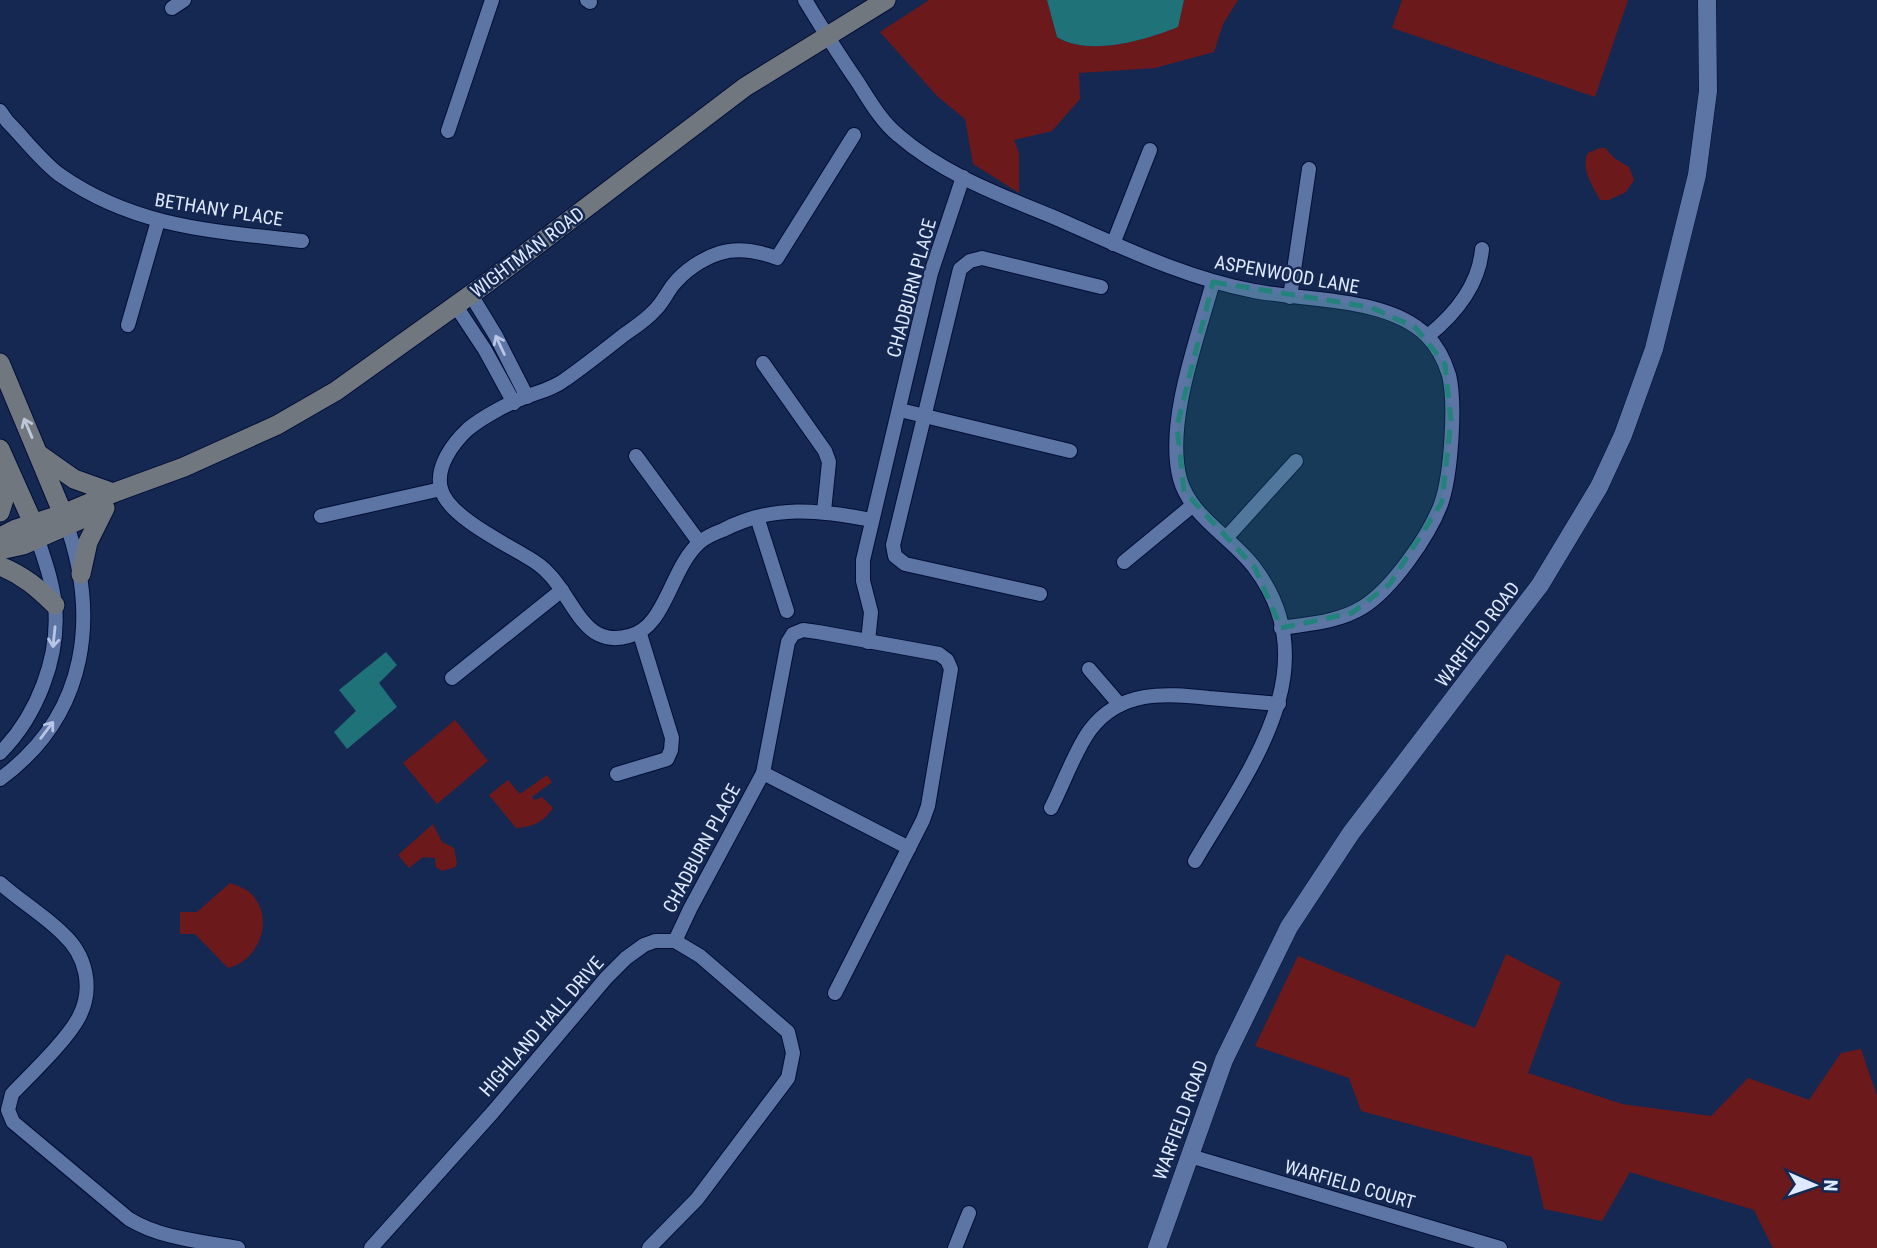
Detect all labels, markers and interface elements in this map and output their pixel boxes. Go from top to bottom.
street label: BETHANY PLACE [153,188,285,231]
street label: WIGHTMAN ROAD [466,202,589,303]
street label: CHADBURN PLACE [882,216,941,360]
street label: ASPENWOOD LANE [1213,250,1361,299]
one-way arrow [493,335,506,356]
one-way arrow [21,418,34,439]
street label: WARFIELD ROAD [1430,577,1524,691]
one-way arrow [47,625,60,648]
one-way arrow [40,722,55,740]
street label: CHADBURN PLACE [658,780,745,917]
street label: HIGHLAND HALL DRIVE [474,952,608,1101]
street label: WARFIELD ROAD [1148,1057,1213,1183]
north arrow [1779,1150,1849,1220]
street label: WARFIELD COURT [1282,1155,1418,1214]
text: N [1819,1179,1842,1192]

